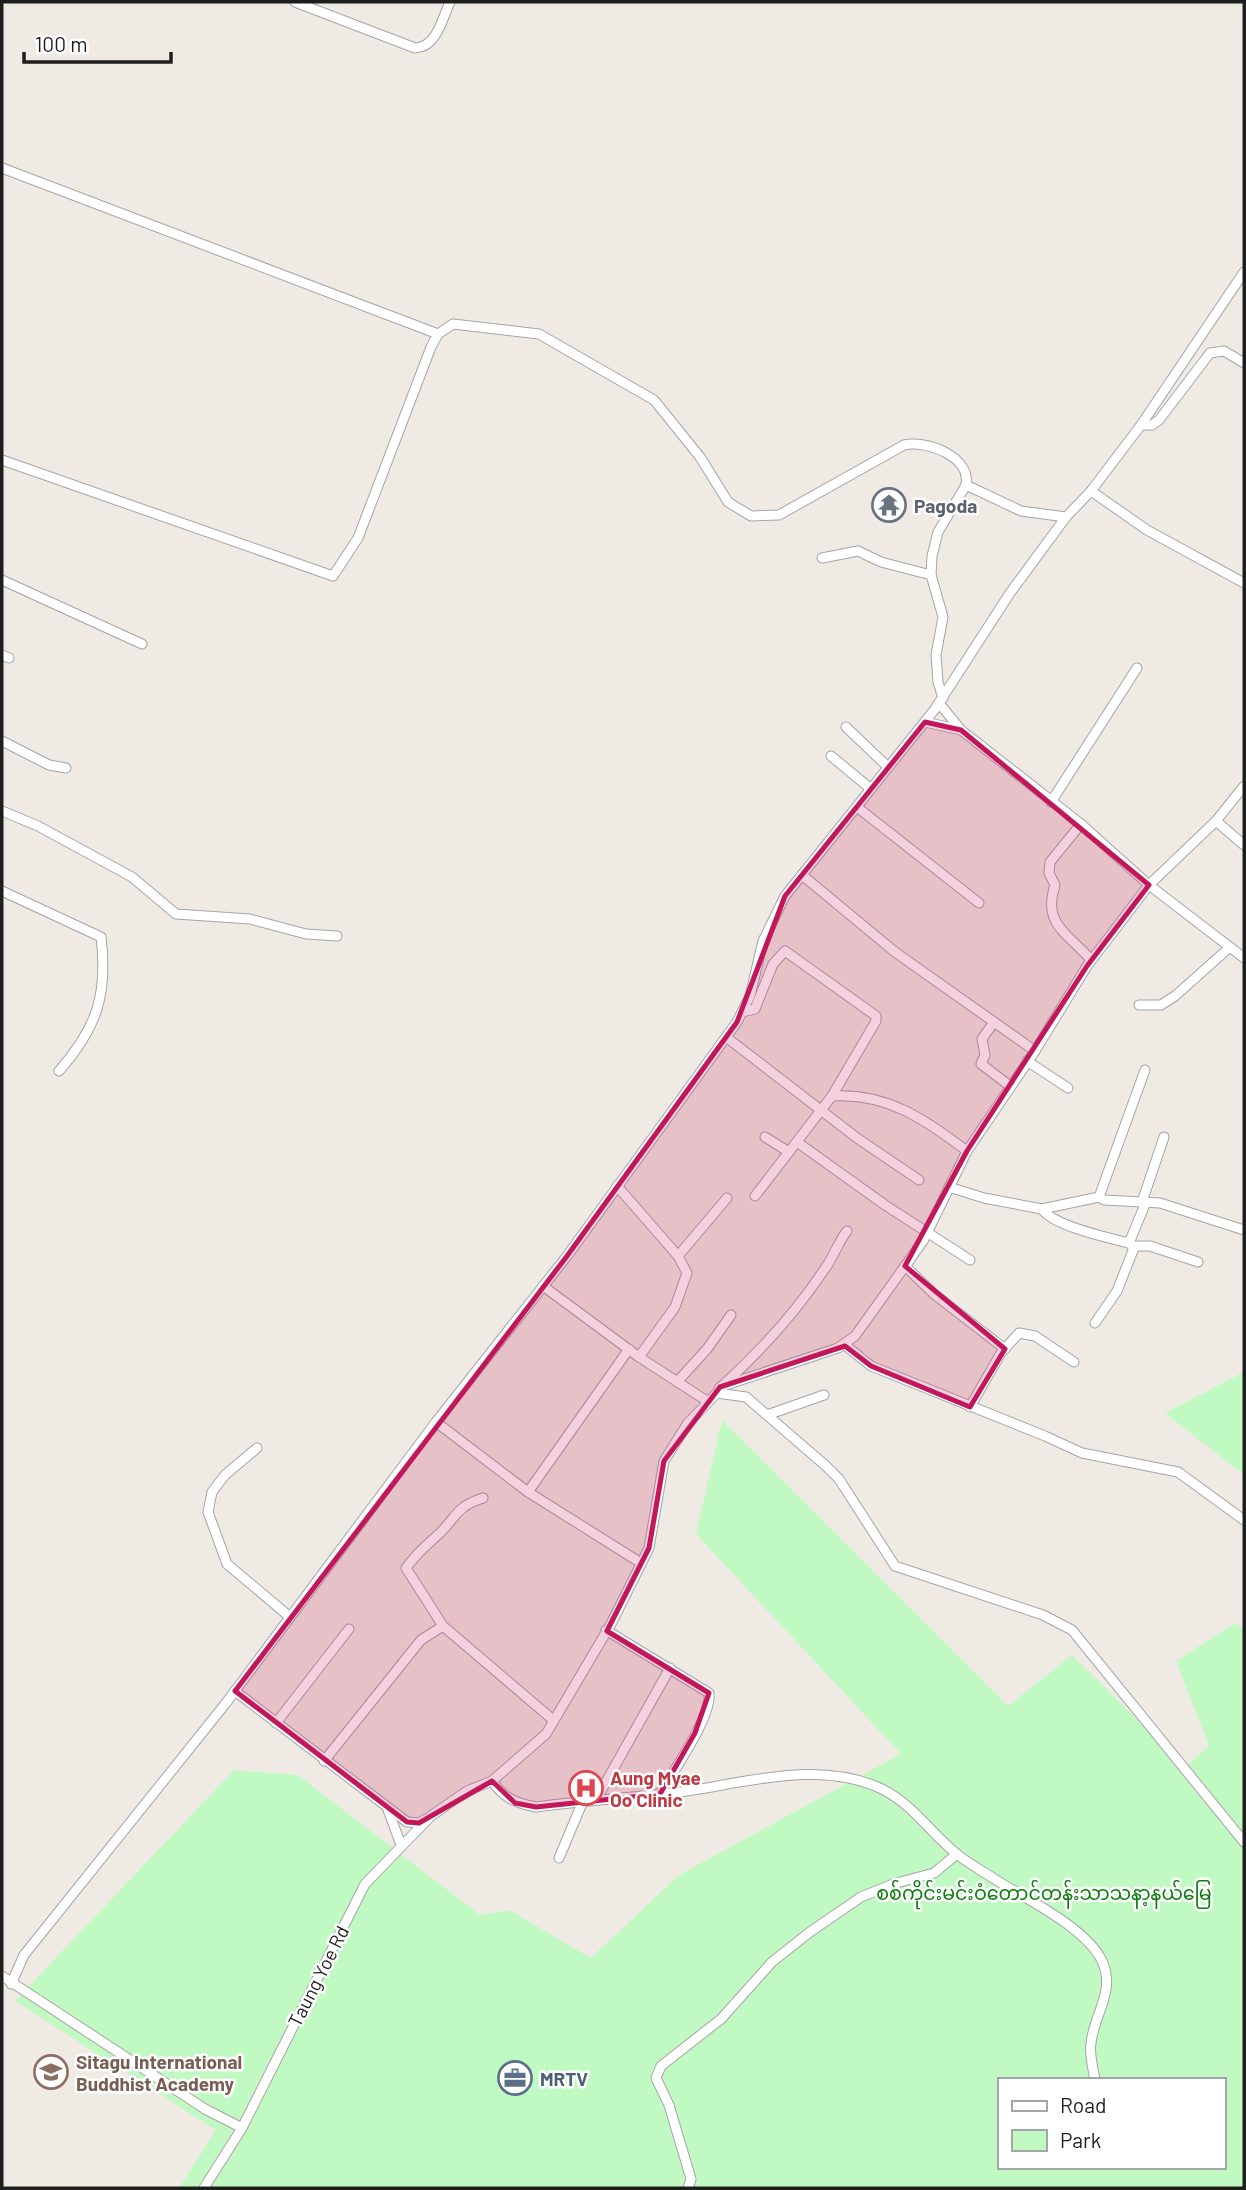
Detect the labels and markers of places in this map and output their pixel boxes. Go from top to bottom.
temple icon: Pagoda [870,486,908,524]
place label: Pagoda [914,494,977,517]
place label: Aung Myae Oo Clinic [610,1766,701,1811]
hospital icon: Aung Myae Oo Clinic [567,1769,605,1807]
place label: Sitagu International Buddhist Academy [76,2050,242,2095]
school or university icon: Sitagu International Buddhist Academy [32,2053,70,2091]
office icon: MRTV [496,2059,534,2097]
place label: MRTV [540,2067,588,2090]

